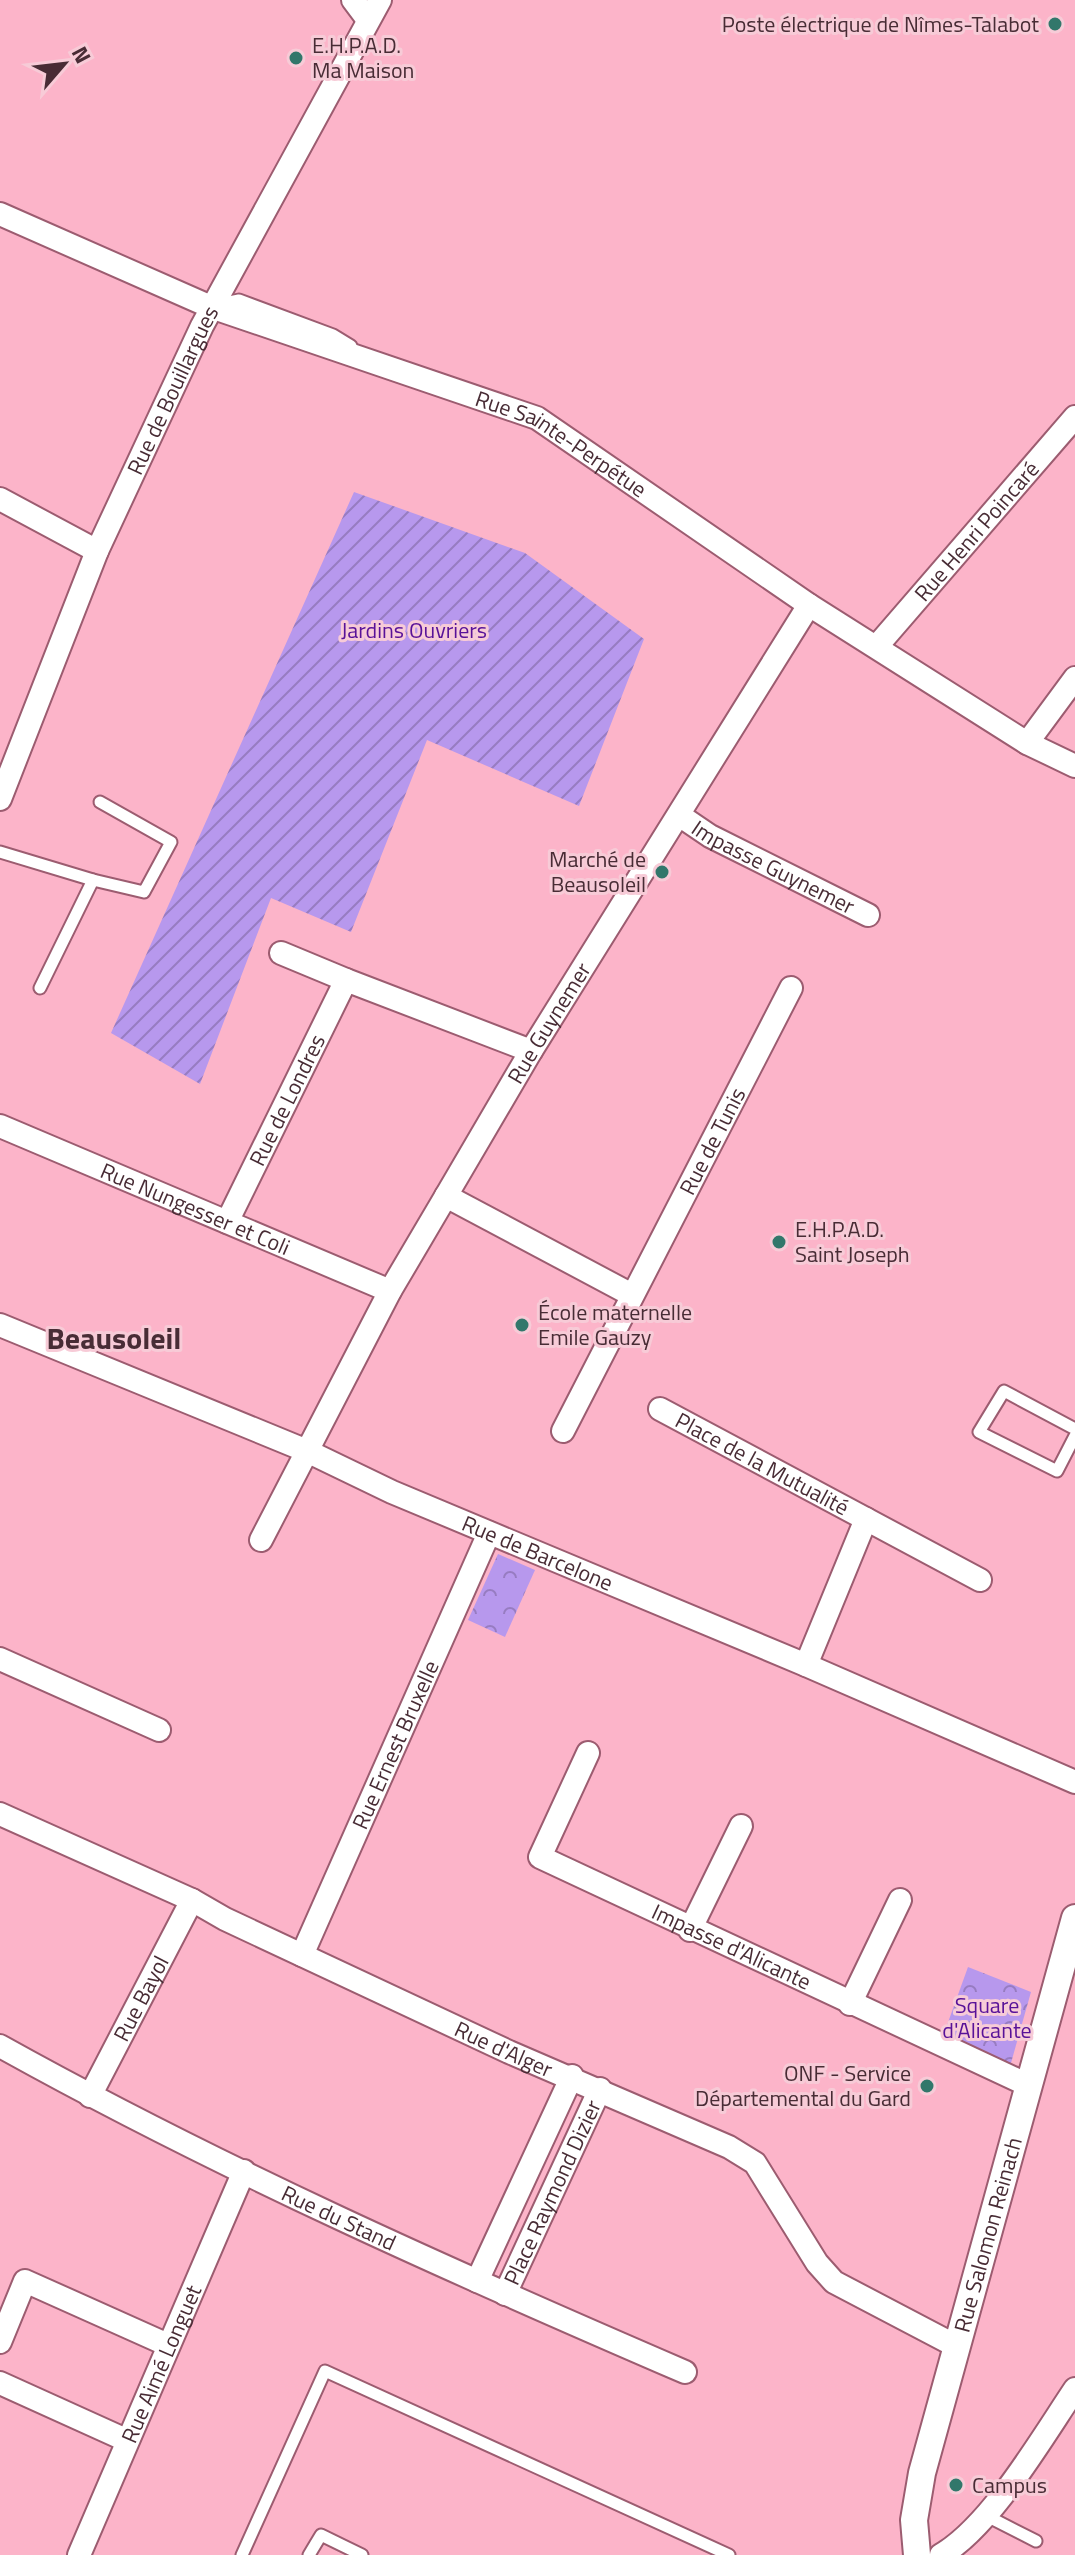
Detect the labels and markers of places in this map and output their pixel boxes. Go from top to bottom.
place label: Poste électrique de Nîmes-Talabot [722,7,1039,41]
marker: Poste électrique de Nîmes-Talabot [1046,15,1064,33]
place label: E.H.P.A.D. Ma Maison [312,28,414,87]
marker: E.H.P.A.D. Ma Maison [287,49,305,67]
place label: Marché de Beausoleil [549,842,646,901]
marker: Marché de Beausoleil [653,863,671,881]
place label: E.H.P.A.D. Saint Joseph [795,1212,910,1271]
marker: E.H.P.A.D. Saint Joseph [770,1233,788,1251]
place label: École maternelle Emile Gauzy [538,1295,692,1354]
marker: École maternelle Emile Gauzy [513,1316,531,1334]
place label: ONF - Service Départemental du Gard [695,2056,911,2115]
marker: ONF - Service Départemental du Gard [918,2077,936,2095]
place label: Campus [972,2468,1047,2502]
marker: Campus [947,2476,965,2494]

